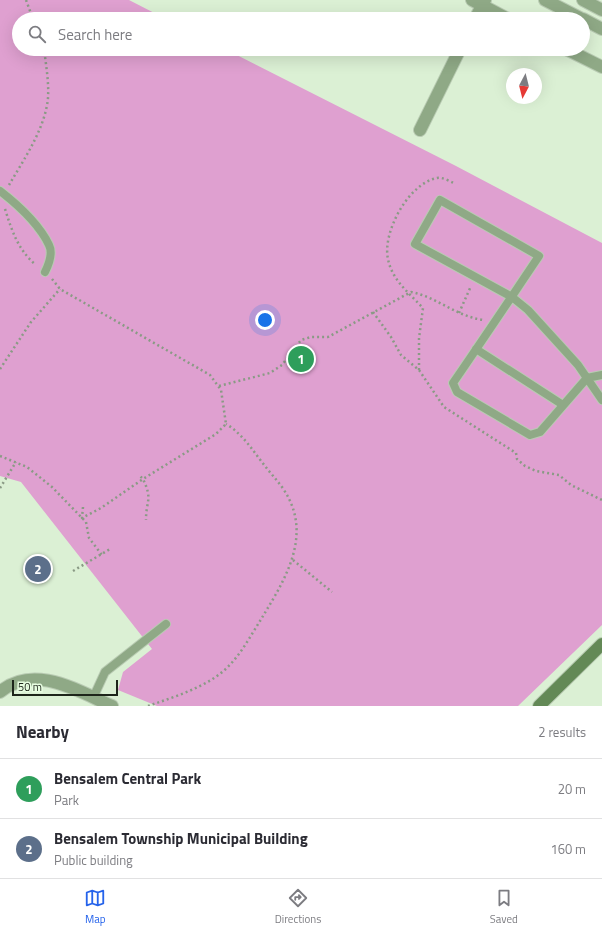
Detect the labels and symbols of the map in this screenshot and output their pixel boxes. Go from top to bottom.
north arrow [506,68,542,104]
your location [255,310,275,330]
pin: 1 [288,344,314,374]
pin: 2 [25,554,51,584]
scale bar [12,678,118,697]

